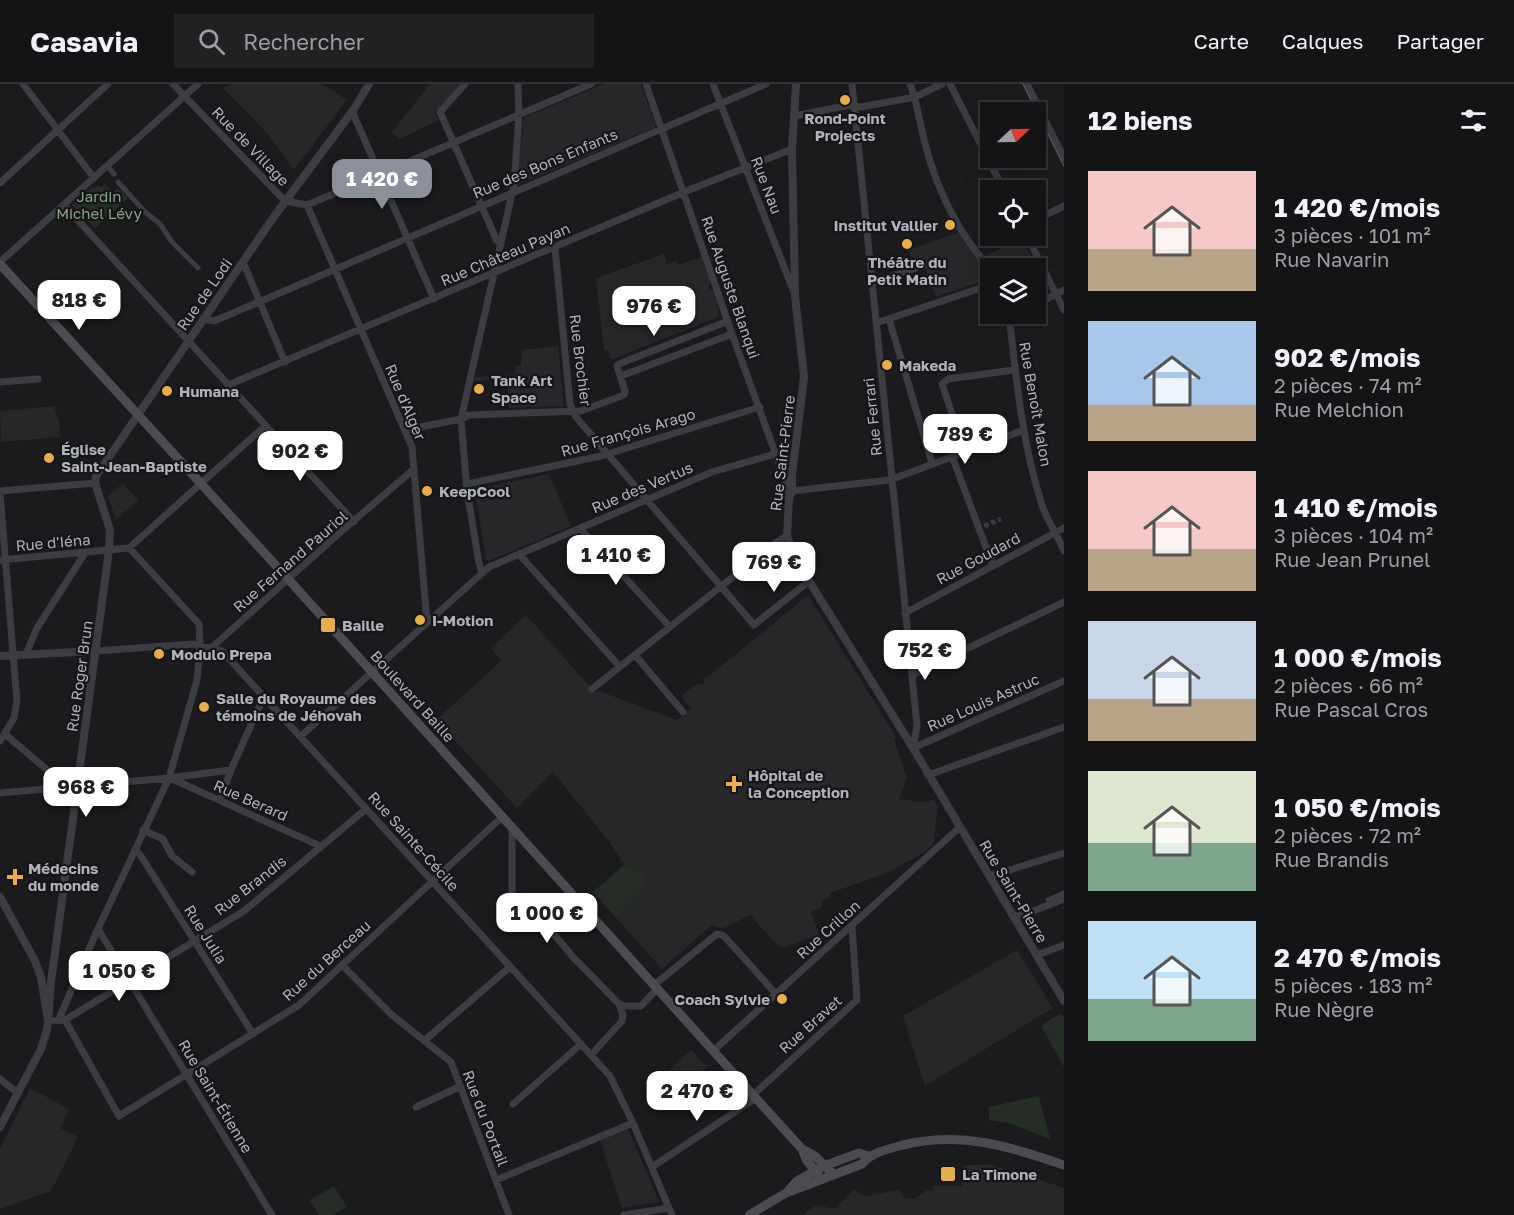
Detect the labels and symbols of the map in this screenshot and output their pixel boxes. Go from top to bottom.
marker: Rond-Point Projects [838,93,852,107]
north arrow [980,102,1046,168]
street label: Rue de Village [209,103,294,190]
place label: Rond-Point Projects [804,109,886,144]
street label: Rue des Bons Enfants [470,124,620,202]
street label: Rue Nau [748,154,786,216]
pin: 1 420 € [327,159,437,210]
park label: Jardin Michel Lévy [56,187,142,222]
street label: Rue Auguste Blanqui [698,213,764,361]
place label: Institut Vallier [833,216,938,234]
marker: Institut Vallier [943,218,957,232]
street label: Rue Château Payan [438,219,572,289]
marker: Théâtre du Petit Matin [900,237,914,251]
place label: Théâtre du Petit Matin [867,253,947,288]
street label: Rue de Lodi [173,255,235,333]
pin: 818 € [37,280,121,331]
pin: 976 € [612,286,696,337]
street label: Rue Brochier [566,313,596,407]
street label: Rue Benoît Malon [1016,340,1056,468]
place label: Makeda [899,356,957,374]
marker: Makeda [880,358,894,372]
street label: Rue d'Alger [382,361,430,443]
place label: Tank Art Space [491,371,553,406]
street label: Rue Ferrari [859,377,885,457]
place label: Humana [179,382,239,400]
marker: Tank Art Space [472,382,486,396]
marker: Humana [160,384,174,398]
street label: Rue Saint-Pierre [766,394,798,512]
street label: Rue François Arago [559,404,697,460]
pin: 789 € [923,414,1007,465]
pin: 902 € [258,431,342,482]
place label: Église Saint-Jean-Baptiste [61,440,207,475]
marker: Église Saint-Jean-Baptiste [42,451,56,465]
street label: Rue des Vertus [589,458,695,516]
place label: KeepCool [439,482,510,500]
marker: KeepCool [420,484,434,498]
street label: Rue Fernand Pauriol [229,506,351,616]
street label: Rue Goudard [933,528,1023,588]
street label: Rue d'Iéna [15,530,91,554]
pin: 1 410 € [561,535,671,586]
pin: 769 € [732,542,816,593]
place label: I-Motion [432,611,493,629]
marker: I-Motion [413,613,427,627]
marker: Baille [319,616,337,634]
place label: Baille [342,616,384,634]
street label: Rue Roger Brun [62,619,96,733]
pin: 752 € [883,630,967,681]
place label: Modulo Prepa [171,645,272,663]
marker: Modulo Prepa [152,647,166,661]
street label: Boulevard Baille [367,647,459,746]
street label: Rue Louis Astruc [924,669,1042,735]
place label: Salle du Royaume des témoins de Jéhovah [216,689,376,724]
marker: Salle du Royaume des témoins de Jéhovah [197,700,211,714]
place label: Hôpital de la Conception [748,766,849,801]
pin: 968 € [44,767,128,818]
marker: Hôpital de la Conception [725,775,743,793]
street label: Rue Berard [211,776,291,824]
street label: Rue Sainte-Cécile [365,788,464,895]
street label: Rue Saint-Pierre [976,836,1052,946]
street label: Rue Brandis [211,851,289,919]
place label: Médecins du monde [28,859,99,894]
marker: Médecins du monde [6,868,24,886]
pin: 1 000 € [492,893,602,944]
street label: Rue Crillon [793,896,863,962]
street label: Rue Julia [181,901,231,967]
street label: Rue du Berceau [278,916,374,1004]
pin: 1 050 € [64,951,174,1002]
place label: Coach Sylvie [675,990,770,1008]
street label: Rue Bravet [775,991,845,1057]
marker: Coach Sylvie [775,992,789,1006]
street label: Rue Saint-Étienne [175,1036,257,1156]
street label: Rue du Portail [459,1067,513,1169]
pin: 2 470 € [642,1071,752,1122]
marker: La Timone [939,1165,957,1183]
place label: La Timone [962,1165,1037,1183]

